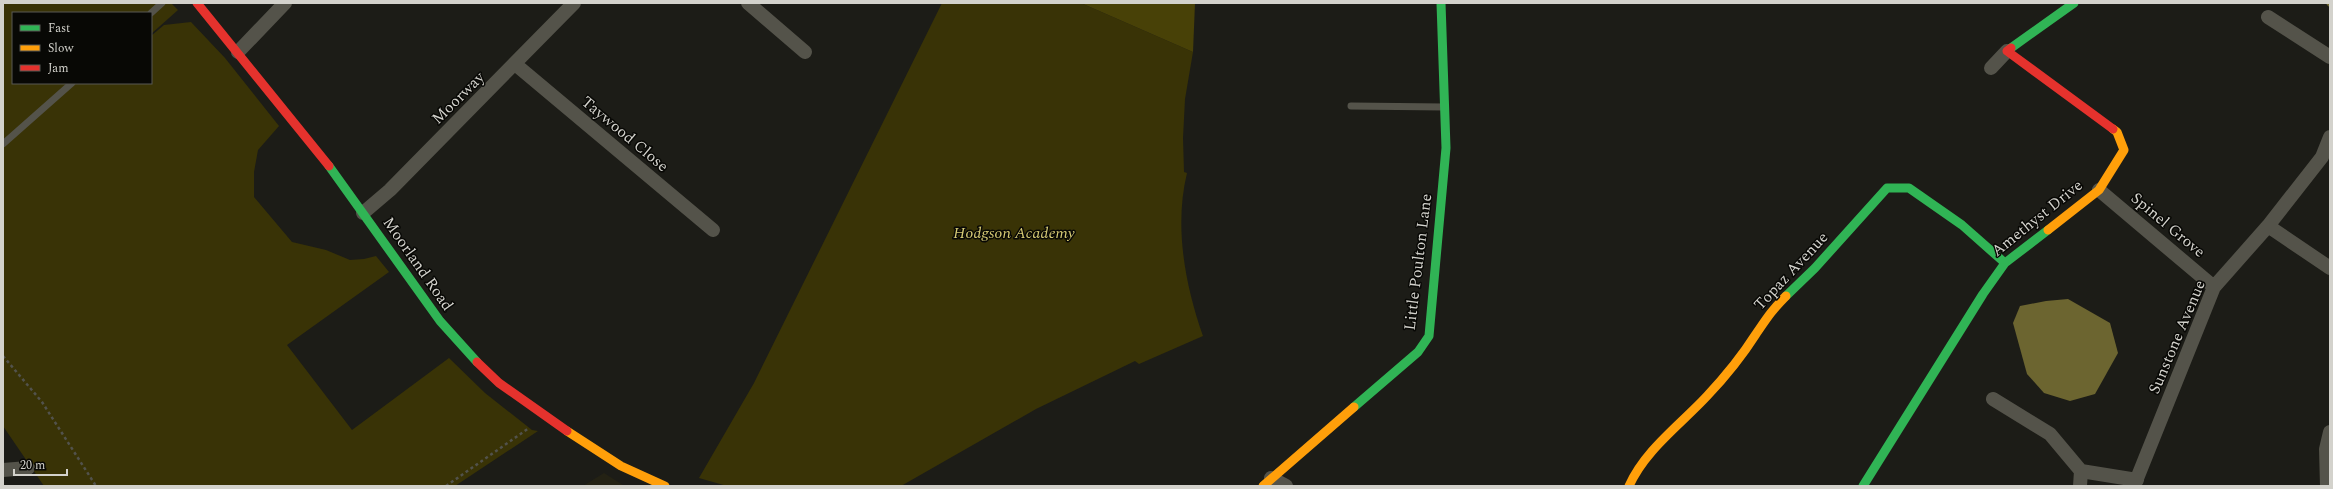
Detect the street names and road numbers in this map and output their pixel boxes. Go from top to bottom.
street label: Moorway [426,65,491,130]
street label: Taywood Close [576,90,674,178]
street label: Amethyst Drive [1986,174,2088,262]
street label: Spinel Grove [2125,187,2211,263]
street label: Little Poulton Lane [1398,192,1438,332]
street label: Moorland Road [377,212,459,316]
street label: Topaz Avenue [1748,226,1834,316]
street label: Sunstone Avenue [2142,276,2212,398]

